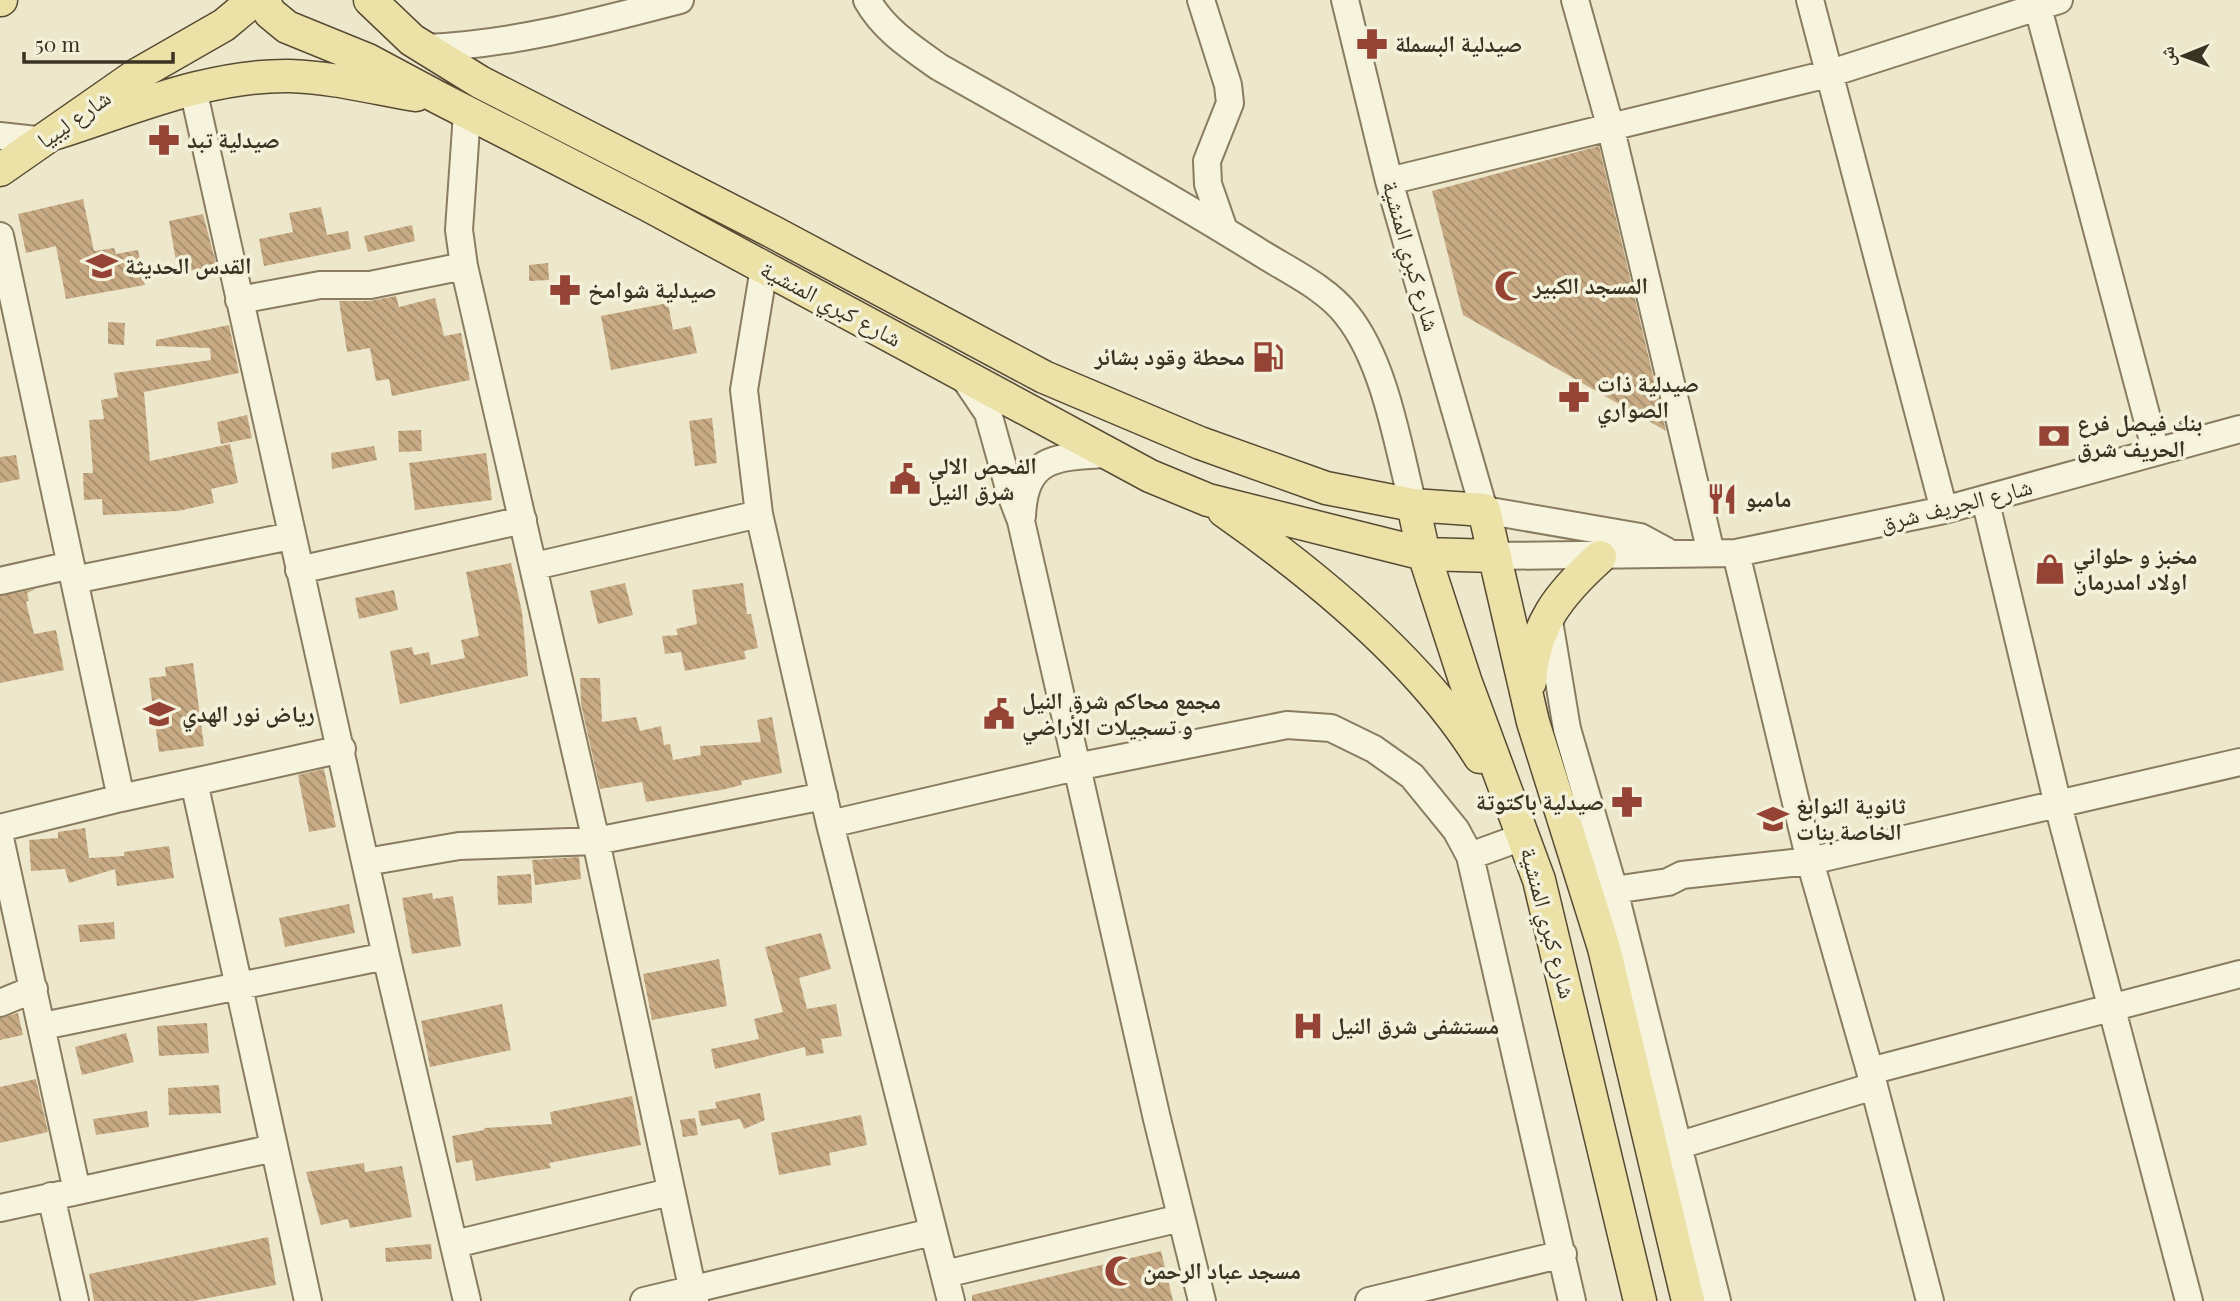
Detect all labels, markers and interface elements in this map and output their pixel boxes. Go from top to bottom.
scale bar [24,21,173,65]
north arrow [2149,21,2219,91]
pharmacy icon: صيدلية البسملة [1355,27,1389,61]
place label: صيدلية البسملة [1395,27,1522,58]
text: 50 m [35,29,81,57]
text: ش [2153,46,2179,67]
street label: شارع ليبيا [30,81,117,155]
pharmacy icon: صيدلية تبد [147,123,181,157]
place label: صيدلية تبد [187,123,280,154]
street label: شارع كبري المنشية [1371,177,1449,336]
school or university icon: القدس الحديثة [85,249,119,283]
place label: القدس الحديثة [125,249,252,280]
street label: شارع كبري المنشية [754,253,908,357]
mosque icon: المسجد الكبير [1493,269,1527,303]
place label: المسجد الكبير [1532,269,1648,300]
pharmacy icon: صيدلية شوامخ [548,273,582,307]
place label: صيدلية شوامخ [588,273,716,305]
place label: محطة وقود بشائر [1093,340,1245,371]
fuel station icon: محطة وقود بشائر [1251,340,1285,374]
place label: صيدلية ذات الصواري [1597,367,1699,429]
pharmacy icon: صيدلية ذات الصواري [1557,380,1591,414]
place label: بنك فيصل فرع الحريف شرق [2077,406,2202,463]
bank icon: بنك فيصل فرع الحريف شرق [2037,419,2071,453]
place label: الفحص الالي شرق النيل [928,449,1037,506]
public building icon: الفحص الالي شرق النيل [888,462,922,496]
street label: شارع الجريف شرق [1876,470,2035,538]
restaurant icon: مامبو [1705,482,1739,516]
place label: مامبو [1745,482,1791,513]
place label: مخبز و حلواني اولاد امدرمان [2073,539,2197,596]
shop icon: مخبز و حلواني اولاد امدرمان [2033,552,2067,586]
place label: مجمع محاكم شرق النيل و تسجيلات الأراضي [1022,684,1221,746]
school or university icon: رياض نور الهدي [142,697,176,731]
place label: رياض نور الهدي [182,697,315,733]
public building icon: مجمع محاكم شرق النيل و تسجيلات الأراضي [982,697,1016,731]
place label: صيدلية باكتوتة [1476,785,1604,816]
pharmacy icon: صيدلية باكتوتة [1610,785,1644,819]
place label: ثانوية النوابغ الخاصة بنات [1796,789,1906,846]
school or university icon: ثانوية النوابغ الخاصة بنات [1756,802,1790,836]
street label: شارع كبري المنشية [1510,844,1585,1003]
hospital icon: مستشفى شرق النيل [1291,1009,1325,1043]
place label: مستشفى شرق النيل [1331,1009,1499,1040]
mosque icon: مسجد عباد الرحمن [1103,1254,1137,1288]
place label: مسجد عباد الرحمن [1143,1254,1301,1285]

